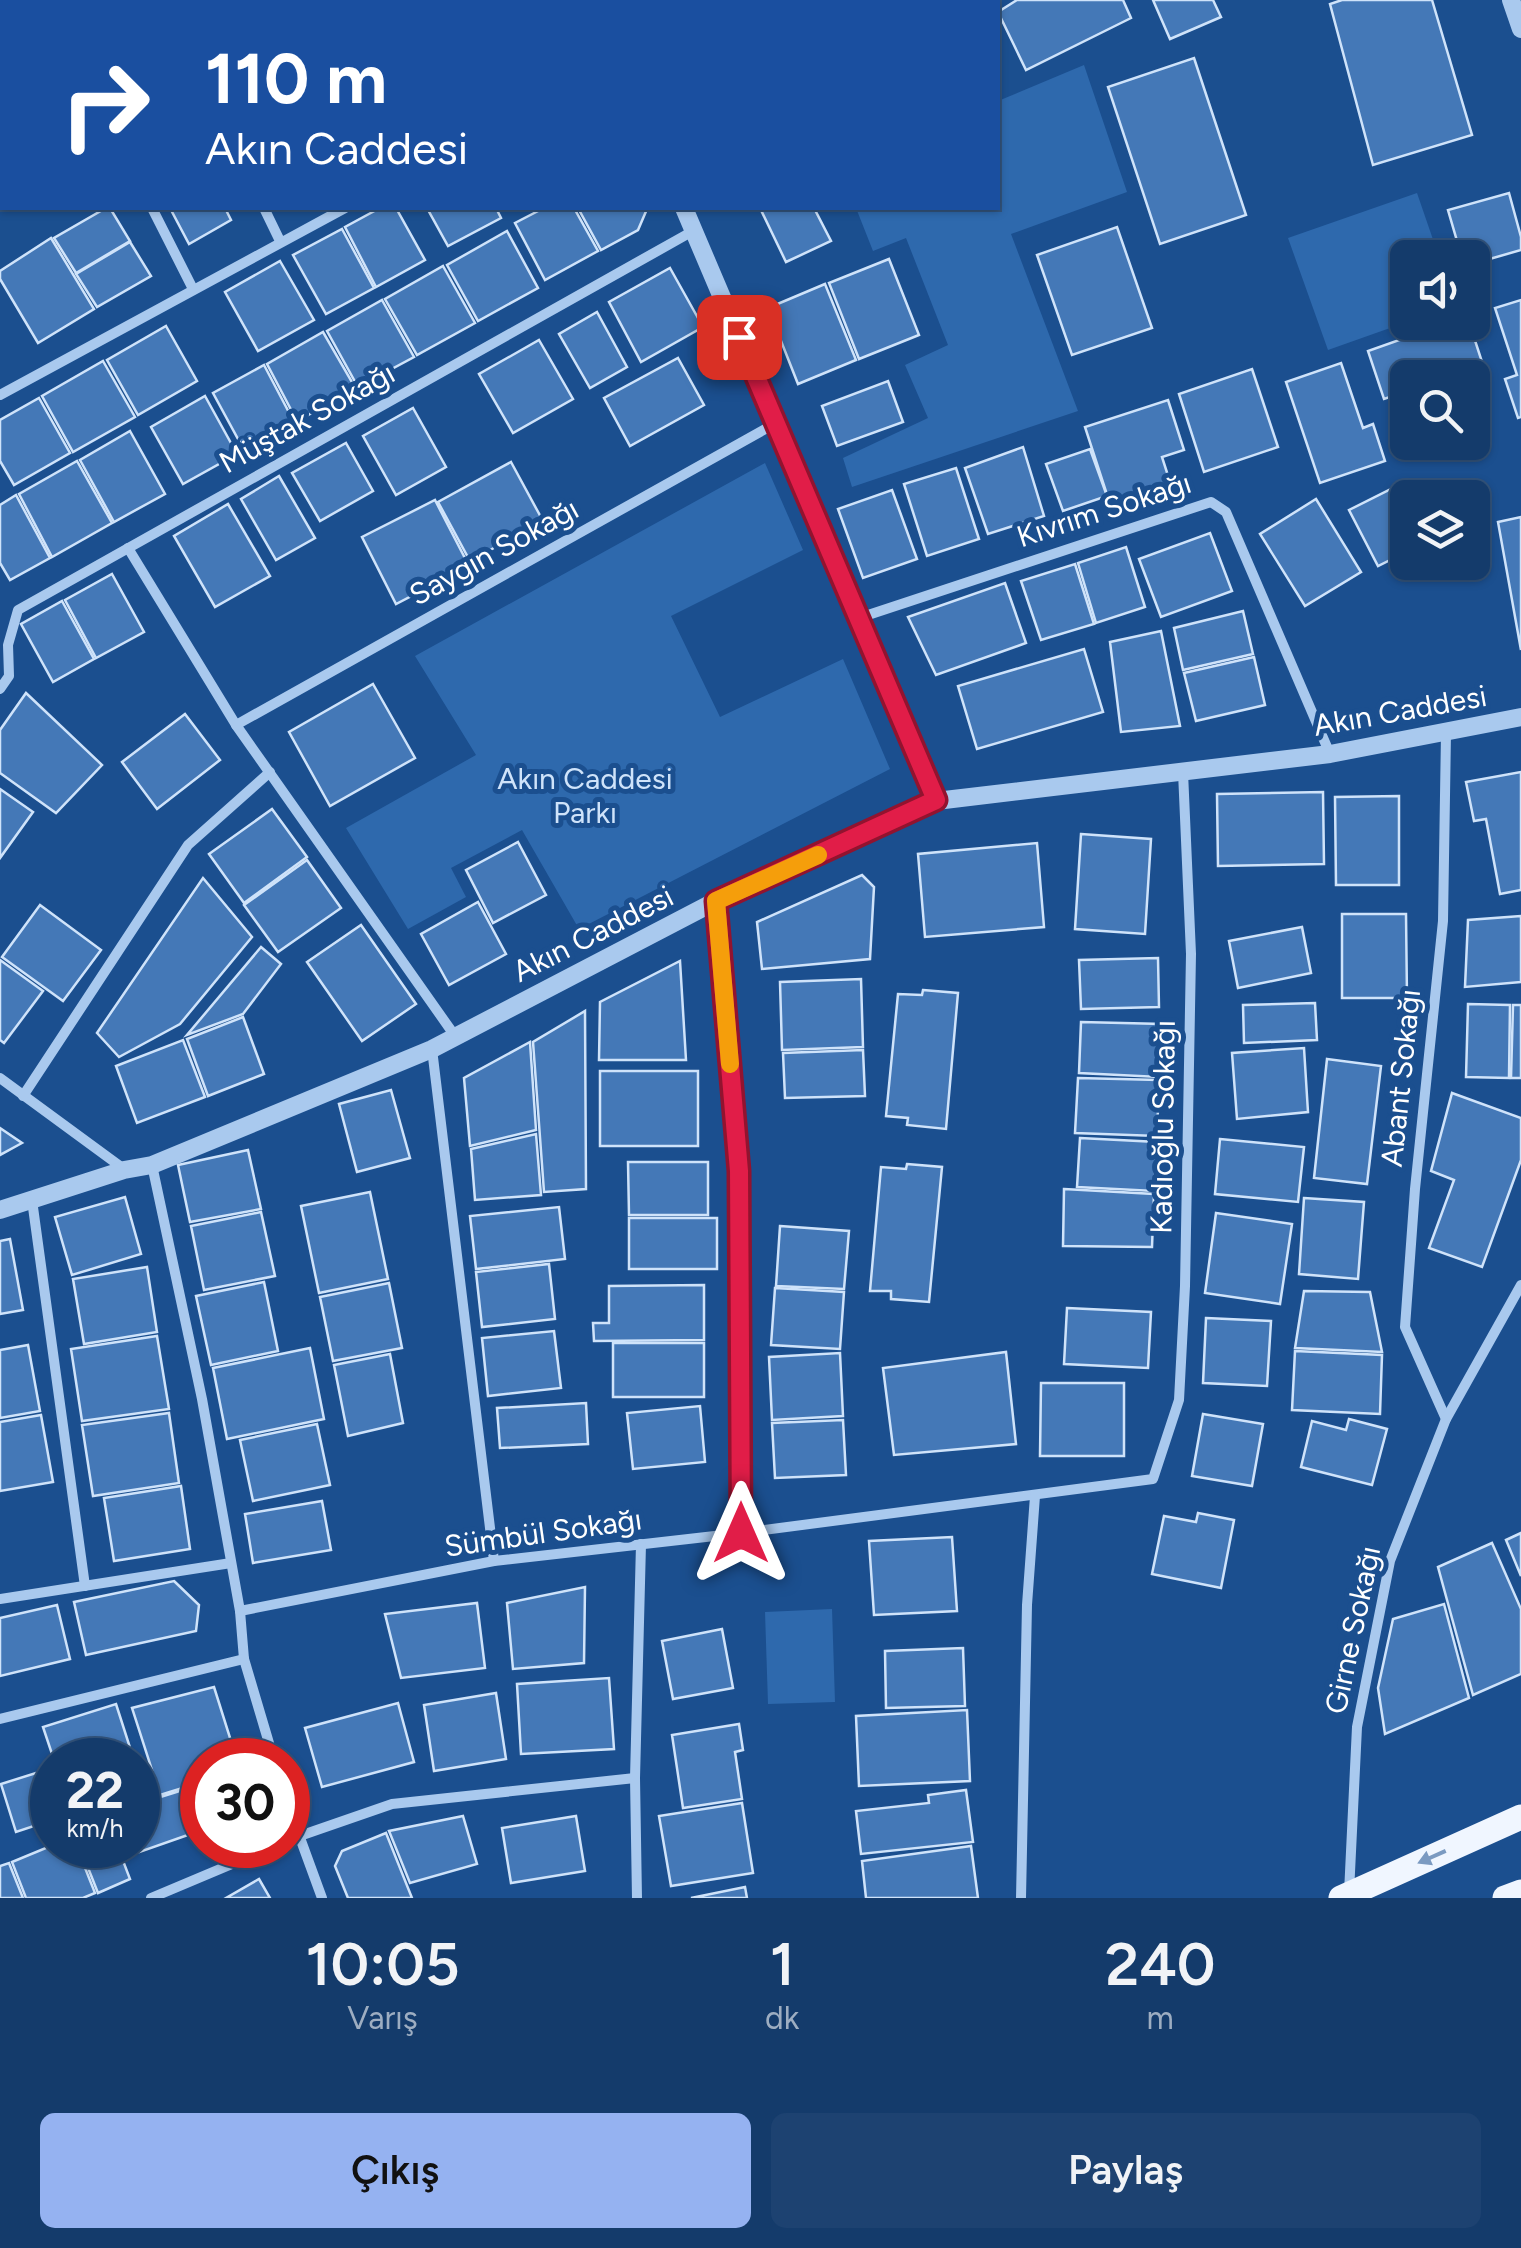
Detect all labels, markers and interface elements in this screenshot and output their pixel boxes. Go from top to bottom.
text: 110 m [205,36,387,121]
icon: right [40,40,170,170]
text: Akın Caddesi [205,121,468,175]
map controls [1390,240,1490,580]
button: sound [1390,240,1490,340]
pin [697,295,782,380]
icon: arrive [712,310,767,365]
street label: Müştak Sokağı [213,354,401,481]
button: search [1390,360,1490,460]
street label: Kıvrım Sokağı [1012,464,1196,555]
button: layers [1390,480,1490,580]
street label: Saygın Sokağı [403,490,585,613]
street label: Akın Caddesi [1310,677,1489,744]
park label: Akın Caddesi Parkı [497,760,673,831]
street label: Akın Caddesi [506,877,679,990]
street label: Abant Sokağı [1373,987,1428,1169]
street label: Kadıoğlu Sokağı [1142,1020,1183,1234]
position arrow [689,1481,793,1585]
street label: Sümbül Sokağı [442,1500,644,1565]
street label: Girne Sokağı [1317,1543,1388,1717]
speed limit sign: 30 [180,1738,310,1868]
text: 22 [66,1760,124,1821]
text: km/h [66,1813,124,1843]
one-way arrow [1417,1849,1447,1865]
text: 10:05 [305,1928,460,2000]
text: 1 [770,1928,795,2000]
text: 240 [1105,1928,1216,2000]
text: Varış [347,1999,418,2037]
text: dk [765,1999,799,2037]
text: m [1147,1999,1174,2037]
button: Çıkış [40,2113,751,2228]
button: Paylaş [771,2113,1481,2228]

